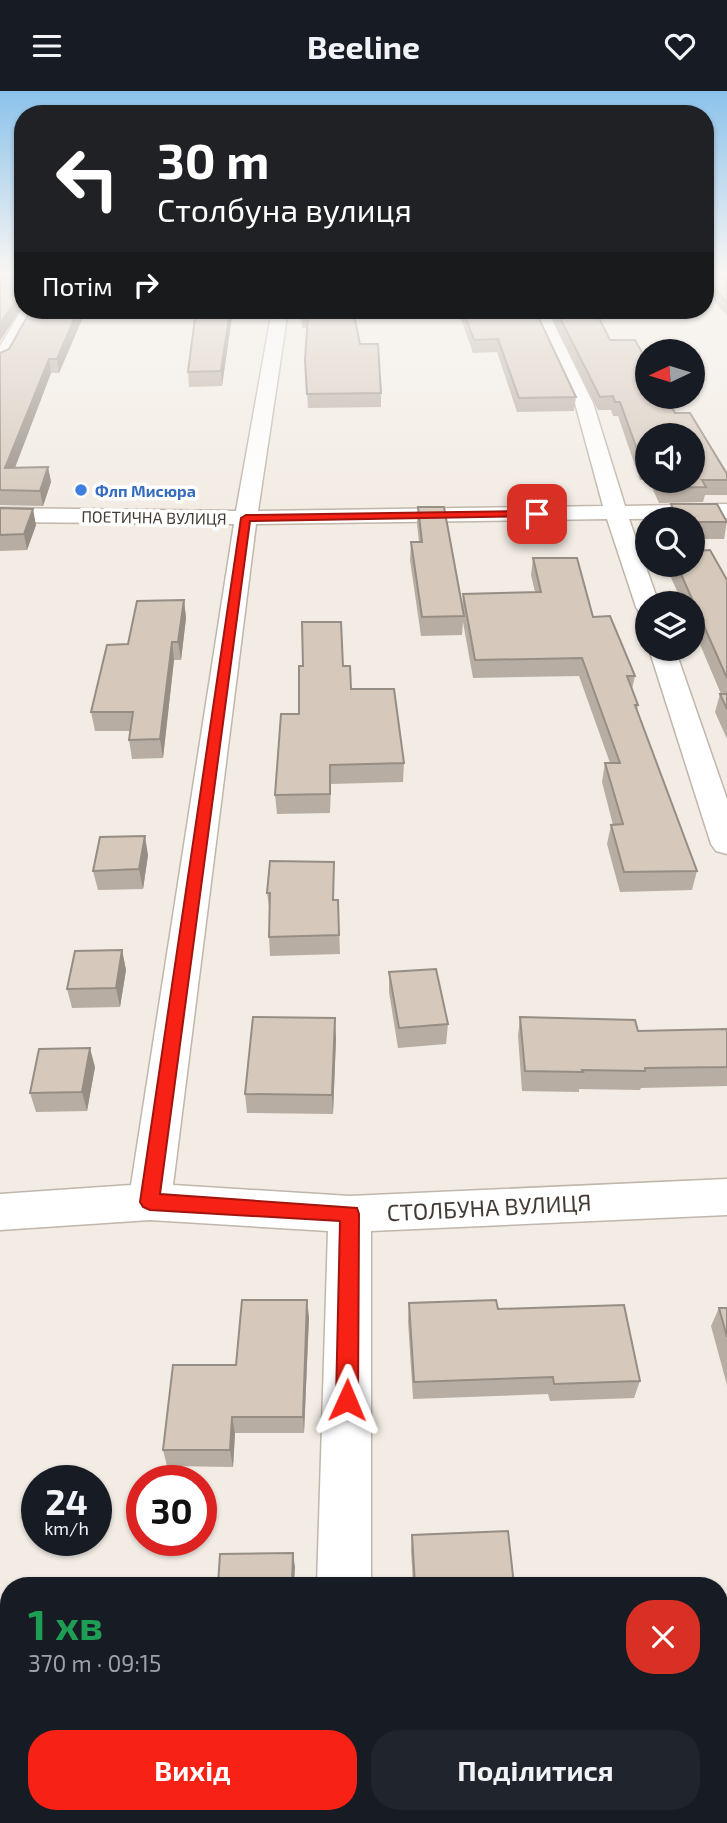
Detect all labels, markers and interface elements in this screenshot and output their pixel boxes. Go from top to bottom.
icon: menu [28,27,66,65]
text: Beeline [307,27,420,65]
icon: heart [661,27,699,65]
text: 30 m [157,130,269,189]
icon: left [42,133,133,224]
text: Столбуна вулиця [157,190,412,228]
icon: right [127,266,165,304]
text: Потім [42,270,113,301]
north arrow [635,339,705,409]
map controls [635,339,705,661]
button: sound [635,423,705,493]
place label: Флп Мисюра [95,481,196,500]
marker: Флп Мисюра [73,482,89,498]
pin [507,484,567,544]
icon: arrive [518,495,556,533]
street label: ПОЕТИЧНА ВУЛИЦЯ [81,506,227,528]
button: search [635,507,705,577]
button: layers [635,591,705,661]
street label: СТОЛБУНА ВУЛИЦЯ [386,1188,592,1226]
position arrow [310,1363,384,1437]
speed limit sign: 30 [126,1465,217,1556]
text: 24 [45,1480,88,1522]
text: km/h [44,1517,89,1539]
text: 1 хв [28,1598,103,1648]
button: close [626,1600,700,1674]
text: 370 m · 09:15 [28,1649,161,1677]
button: Вихід [28,1730,357,1810]
button: Поділитися [371,1730,700,1810]

